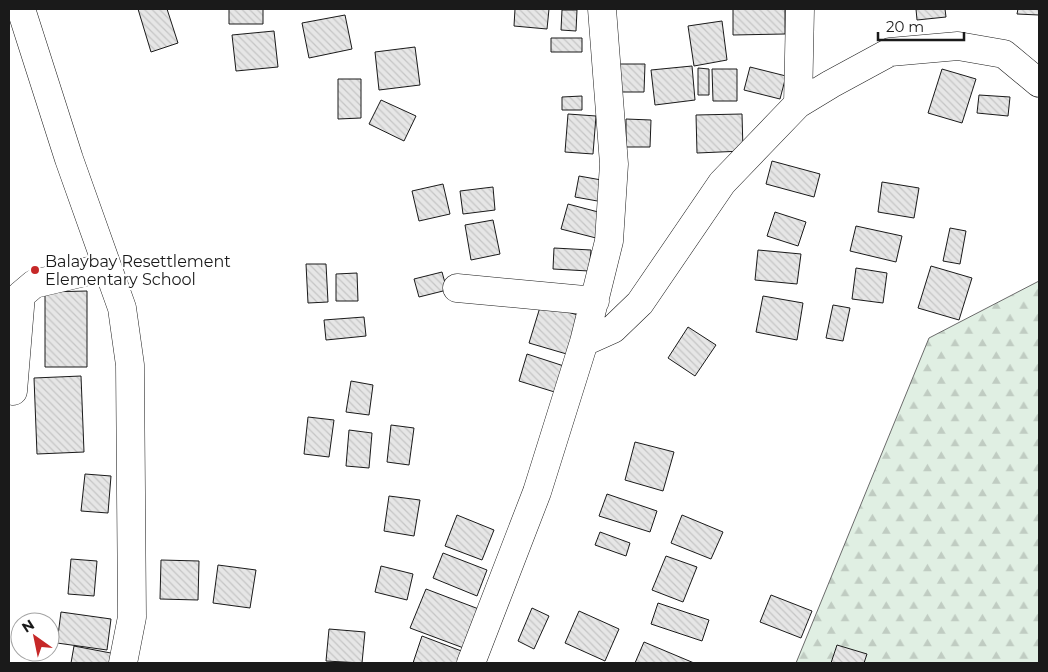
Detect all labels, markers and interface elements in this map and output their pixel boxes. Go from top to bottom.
scale bar [878,10,964,42]
text: 20 m [886,17,924,36]
place label: Balaybay Resettlement Elementary School [45,252,231,289]
marker: Balaybay Resettlement Elementary School [29,264,41,276]
north arrow [10,612,60,662]
text: N [18,615,38,637]

